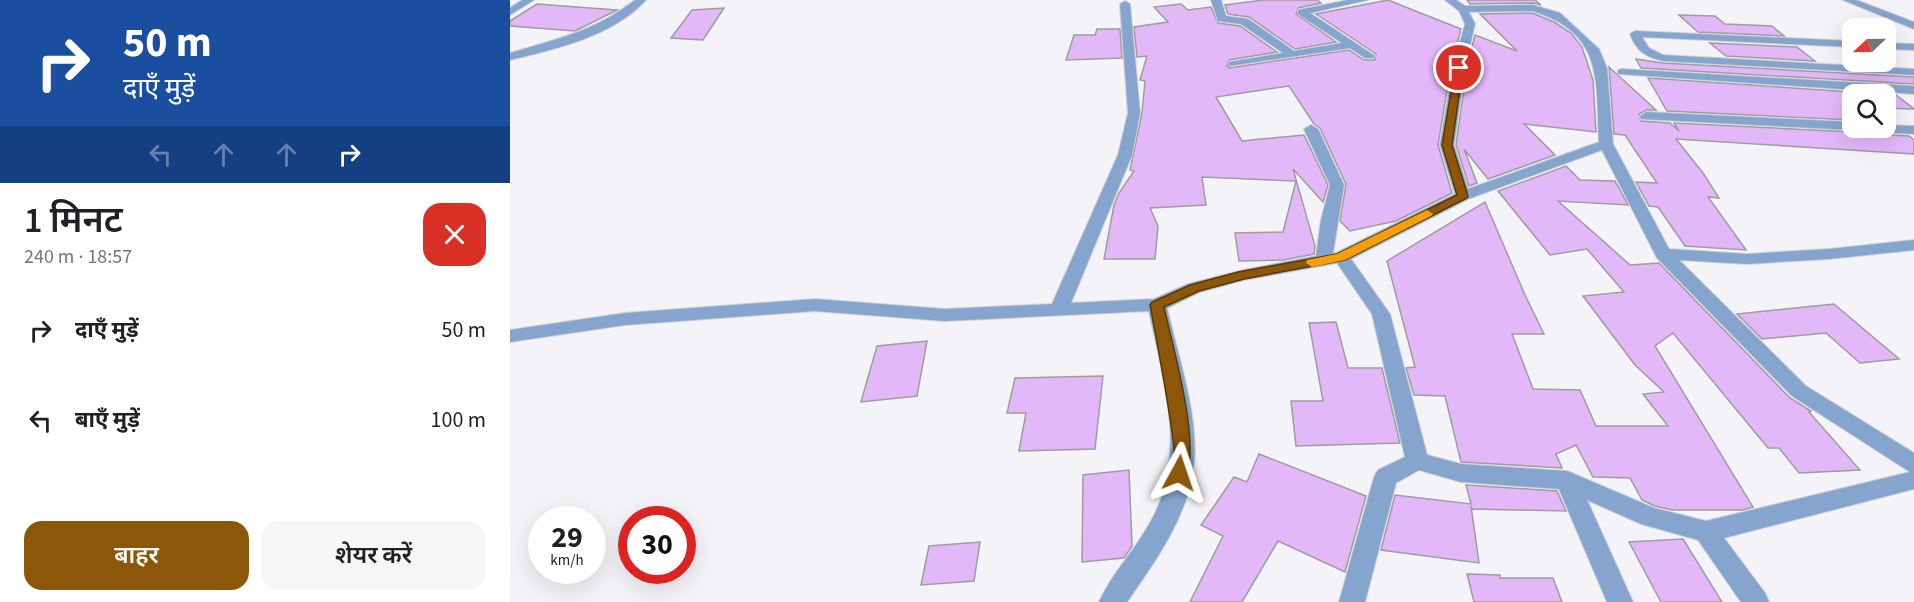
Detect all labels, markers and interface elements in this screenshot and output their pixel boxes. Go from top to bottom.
text: 50 m [123,13,212,73]
north arrow [1842,18,1896,72]
map controls [1842,18,1896,138]
icon: right [24,24,102,102]
pin [1433,42,1484,93]
icon: arrive [1442,51,1475,84]
text: दाएँ मुड़ें [123,69,195,108]
button: search [1842,84,1896,138]
icon: left [144,138,177,171]
icon: ahead [207,138,240,171]
icon: ahead [270,138,303,171]
icon: right [333,138,366,171]
text: 1 मिनट [24,195,123,246]
button: close [423,203,486,266]
text: 240 m · 18:57 [24,243,132,271]
icon: right [24,314,57,347]
text: दाएँ मुड़ें [75,314,138,346]
text: 50 m [441,314,486,346]
icon: left [24,404,57,437]
text: बाएँ मुड़ें [75,404,140,436]
text: 100 m [431,404,486,436]
position arrow [1147,441,1211,505]
speed limit sign: 30 [618,506,696,584]
text: 29 [551,516,583,559]
button: बाहर [24,521,249,590]
button: शेयर करें [261,521,486,590]
text: km/h [550,550,584,571]

